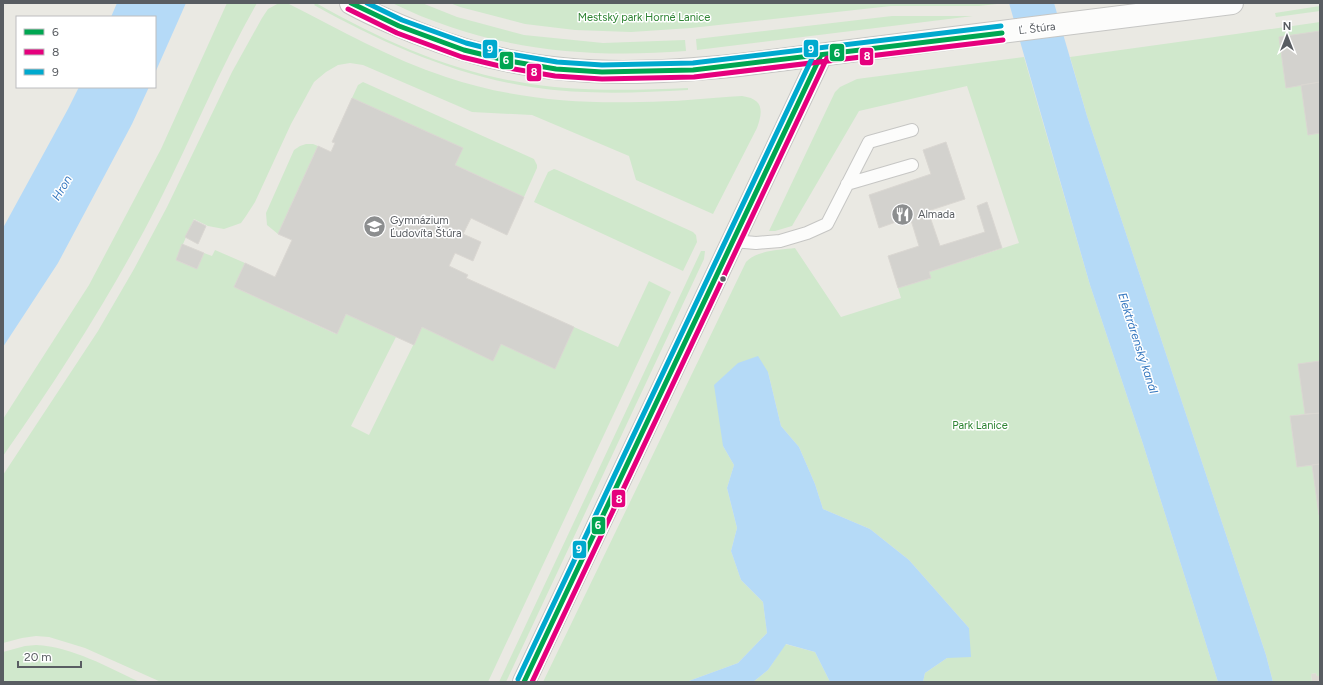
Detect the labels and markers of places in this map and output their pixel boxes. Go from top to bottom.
restaurant icon: Almada [889,201,915,227]
place label: Almada [918,208,955,221]
school or university icon: Gymnázium Ľudovíta Štúra [361,213,387,239]
place label: Gymnázium Ľudovíta Štúra [390,214,462,240]
unlabelled marker [718,274,728,284]

